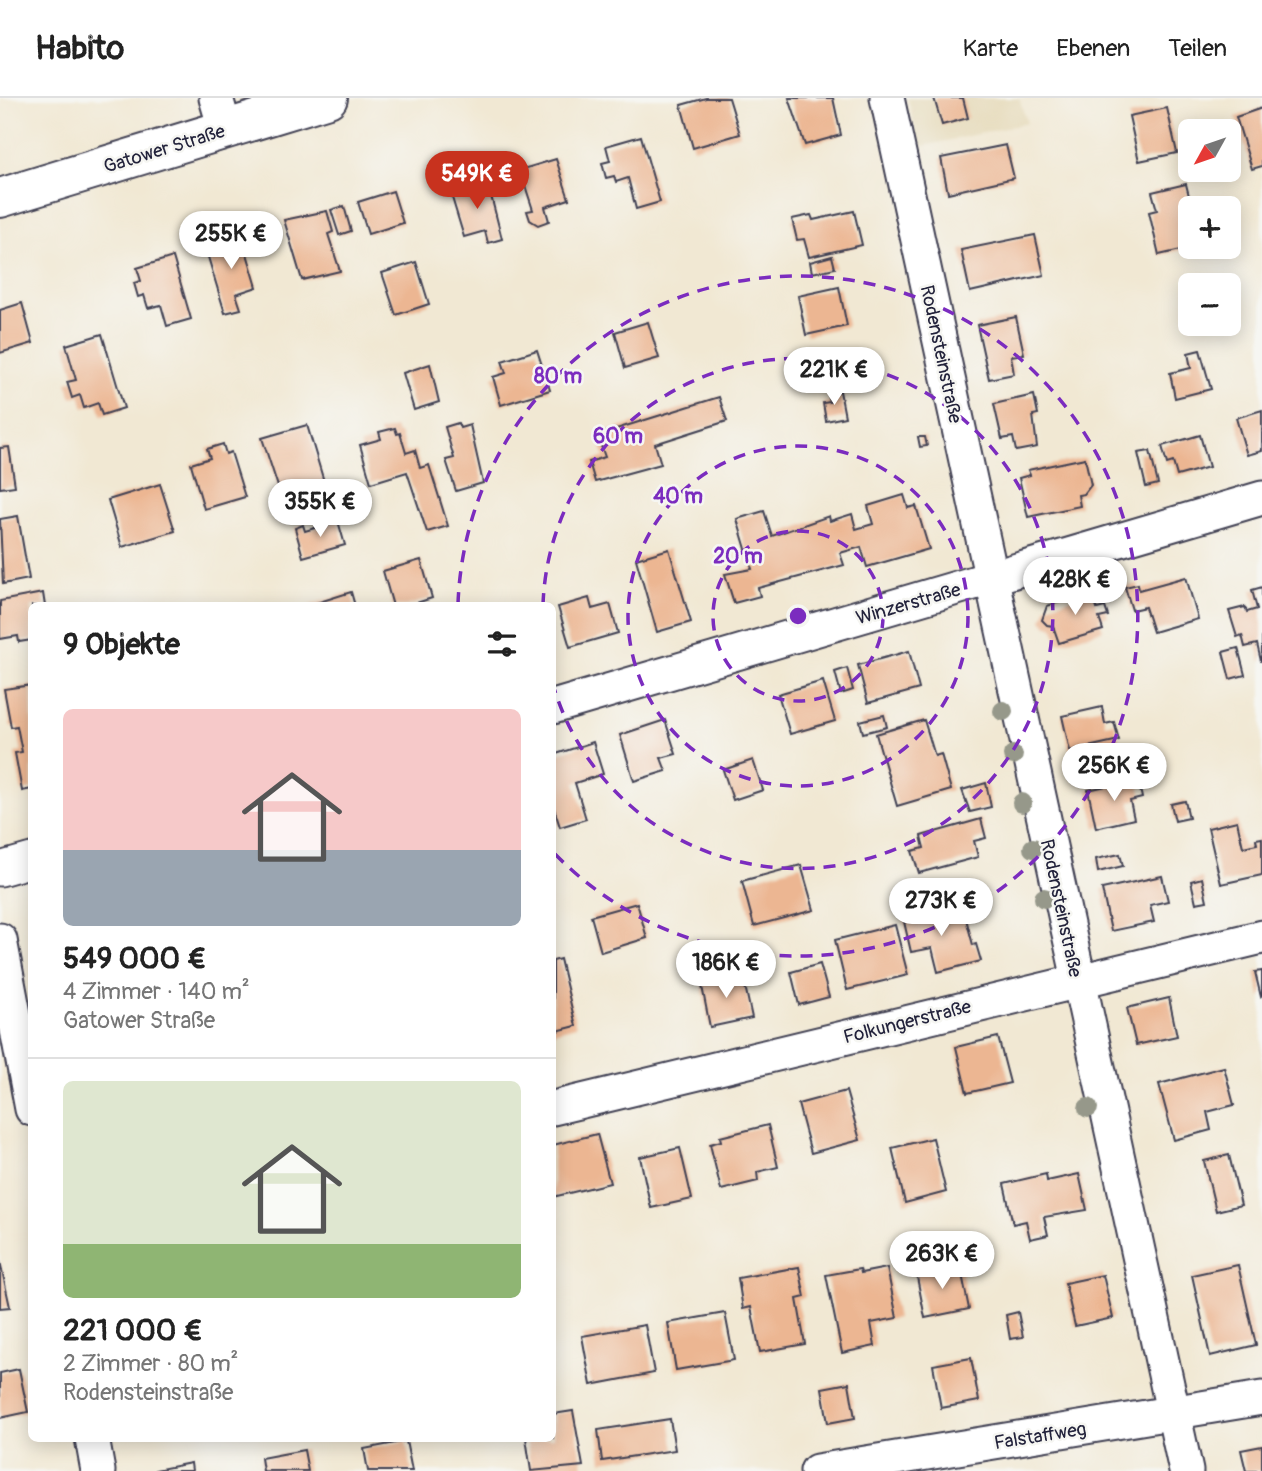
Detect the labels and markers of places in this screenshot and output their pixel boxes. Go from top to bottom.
pin: 549K € [420,152,534,211]
pin: 255K € [174,212,288,271]
pin: 221K € [777,348,891,407]
pin: 355K € [263,480,377,539]
pin: 428K € [1018,558,1132,617]
centre of rings [786,604,810,628]
pin: 256K € [1057,744,1171,803]
pin: 273K € [884,878,998,938]
pin: 186K € [669,940,783,1000]
pin: 263K € [885,1232,999,1291]

